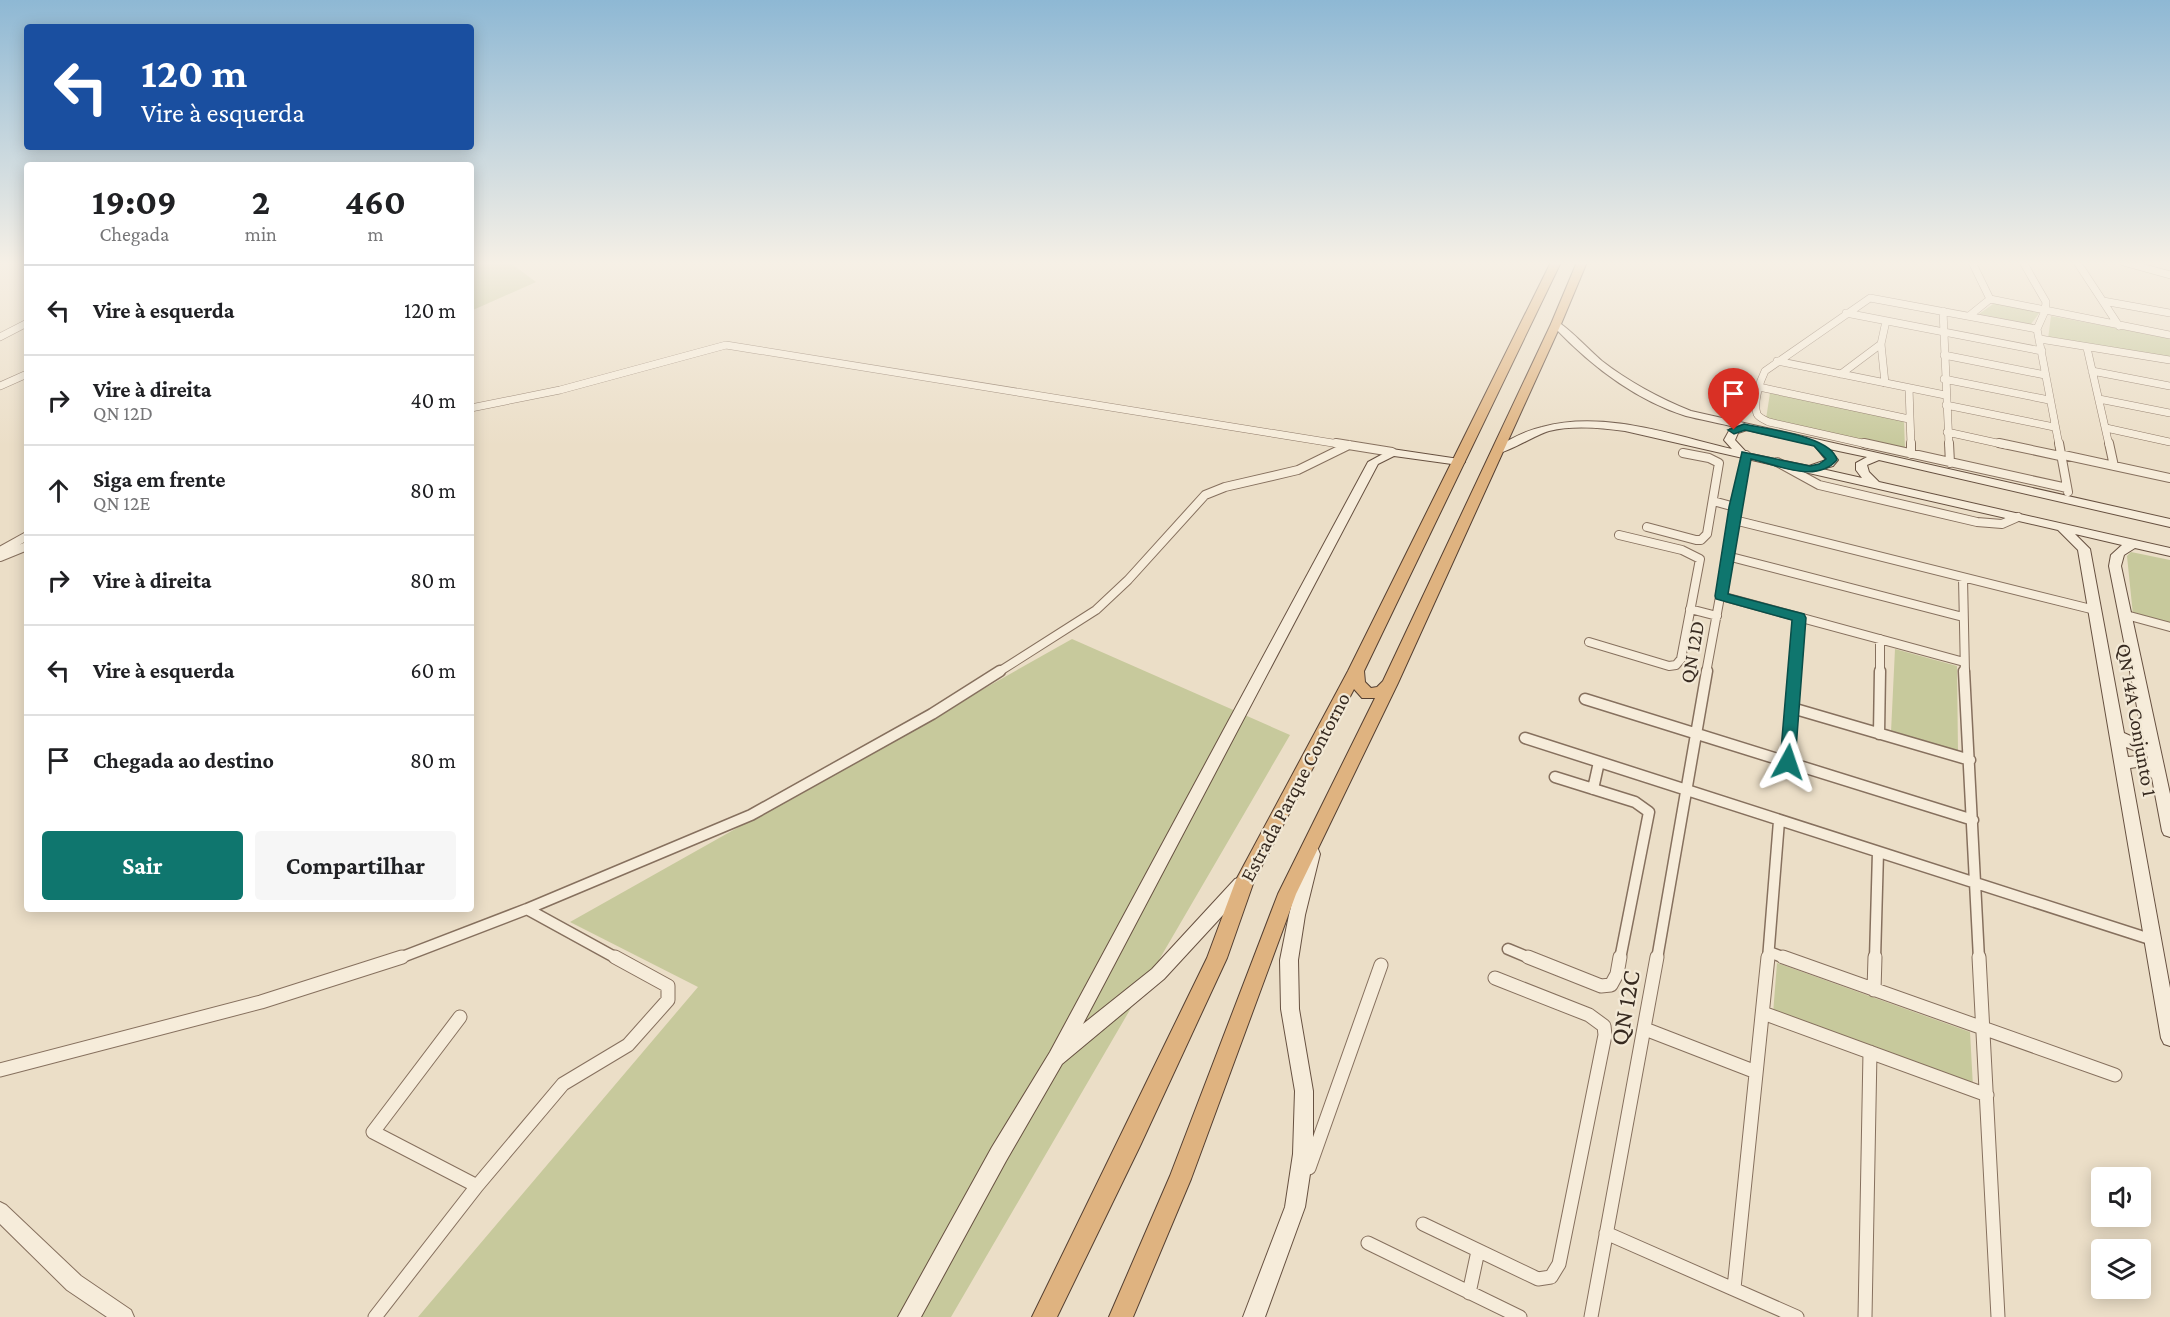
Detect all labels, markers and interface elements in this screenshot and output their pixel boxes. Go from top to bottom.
icon: left [42,48,120,126]
text: 120 m [141,49,247,96]
text: Vire à esquerda [141,98,305,128]
text: 19:09 [92,182,177,222]
text: 2 [252,182,270,222]
text: 460 [345,182,406,222]
text: Chegada [99,223,169,245]
text: min [245,223,277,245]
text: m [367,223,383,245]
icon: left [42,294,75,327]
text: Vire à esquerda [93,298,234,323]
text: 120 m [404,298,456,323]
pin [1708,368,1759,430]
text: Vire à direita [93,377,212,402]
icon: arrive [1717,377,1750,410]
icon: right [42,384,75,417]
text: 40 m [411,388,456,413]
text: QN 12D [93,402,153,424]
text: Siga em frente [93,467,226,492]
icon: ahead [42,474,75,507]
text: 80 m [410,478,456,503]
text: QN 12E [93,492,150,514]
icon: right [42,564,75,597]
text: Vire à direita [93,568,212,593]
text: 80 m [410,568,456,593]
street label: QN 12D [1675,619,1709,685]
street label: QN 14A Conjunto 1 [2112,642,2162,798]
icon: left [42,654,75,687]
text: Vire à esquerda [93,658,234,683]
text: 60 m [411,658,456,683]
street label: Estrada Parque Contorno [1235,688,1355,886]
position arrow [1756,730,1820,794]
icon: arrive [42,744,75,777]
text: Chegada ao destino [93,748,274,773]
text: 80 m [410,748,456,773]
button: Sair [42,831,243,900]
button: Compartilhar [255,831,456,900]
street label: QN 12C [1604,968,1646,1048]
map controls [2091,1167,2151,1299]
button: sound [2091,1167,2151,1227]
button: layers [2091,1239,2151,1299]

